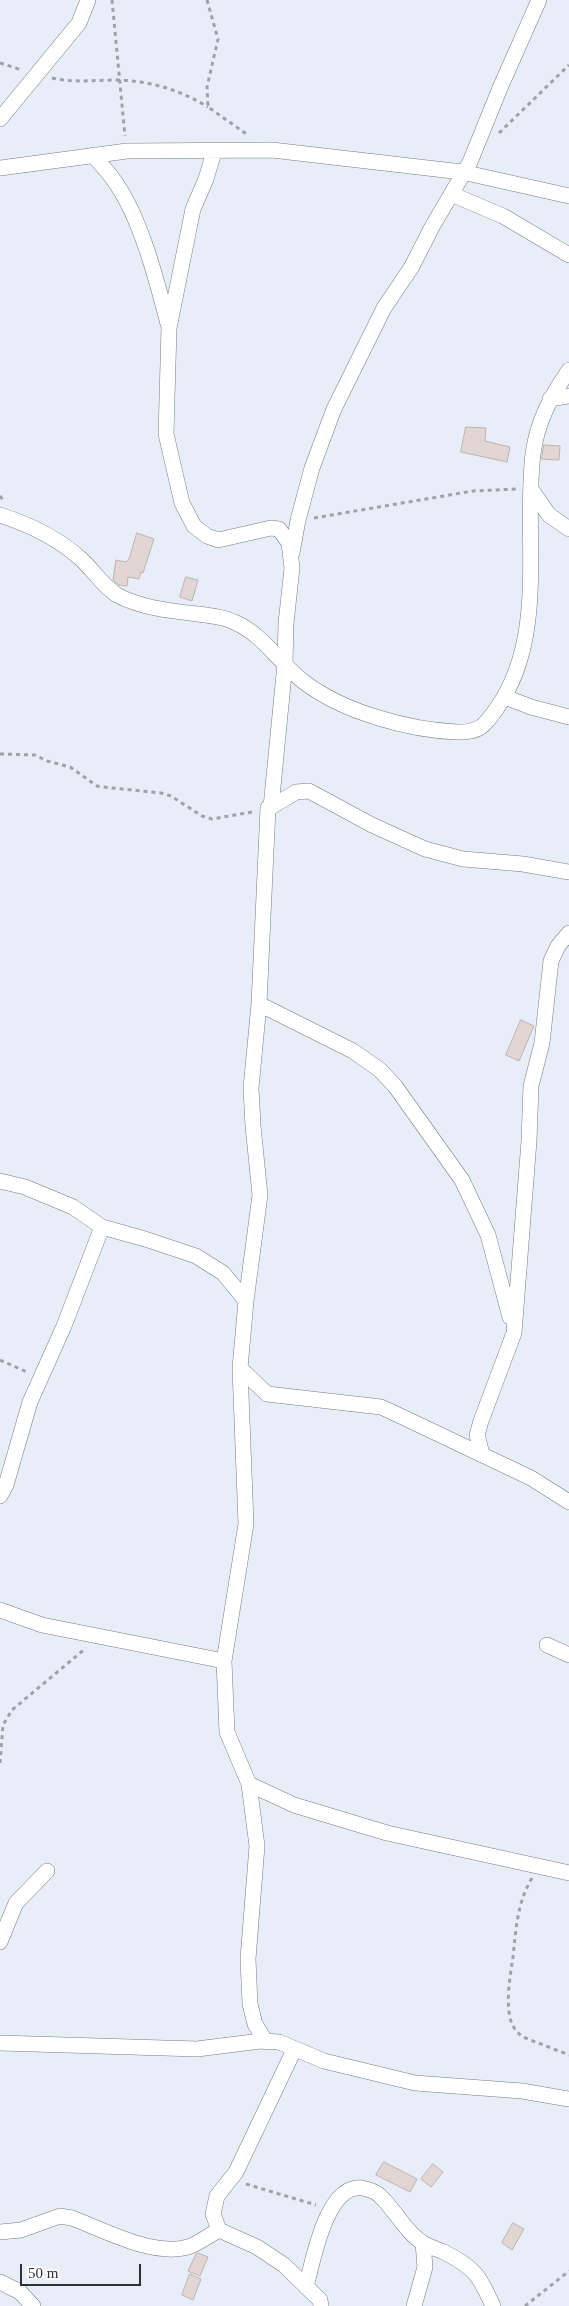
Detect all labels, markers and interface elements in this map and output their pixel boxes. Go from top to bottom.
scale bar [22,2254,144,2286]
text: 50 m [28,2265,58,2281]

